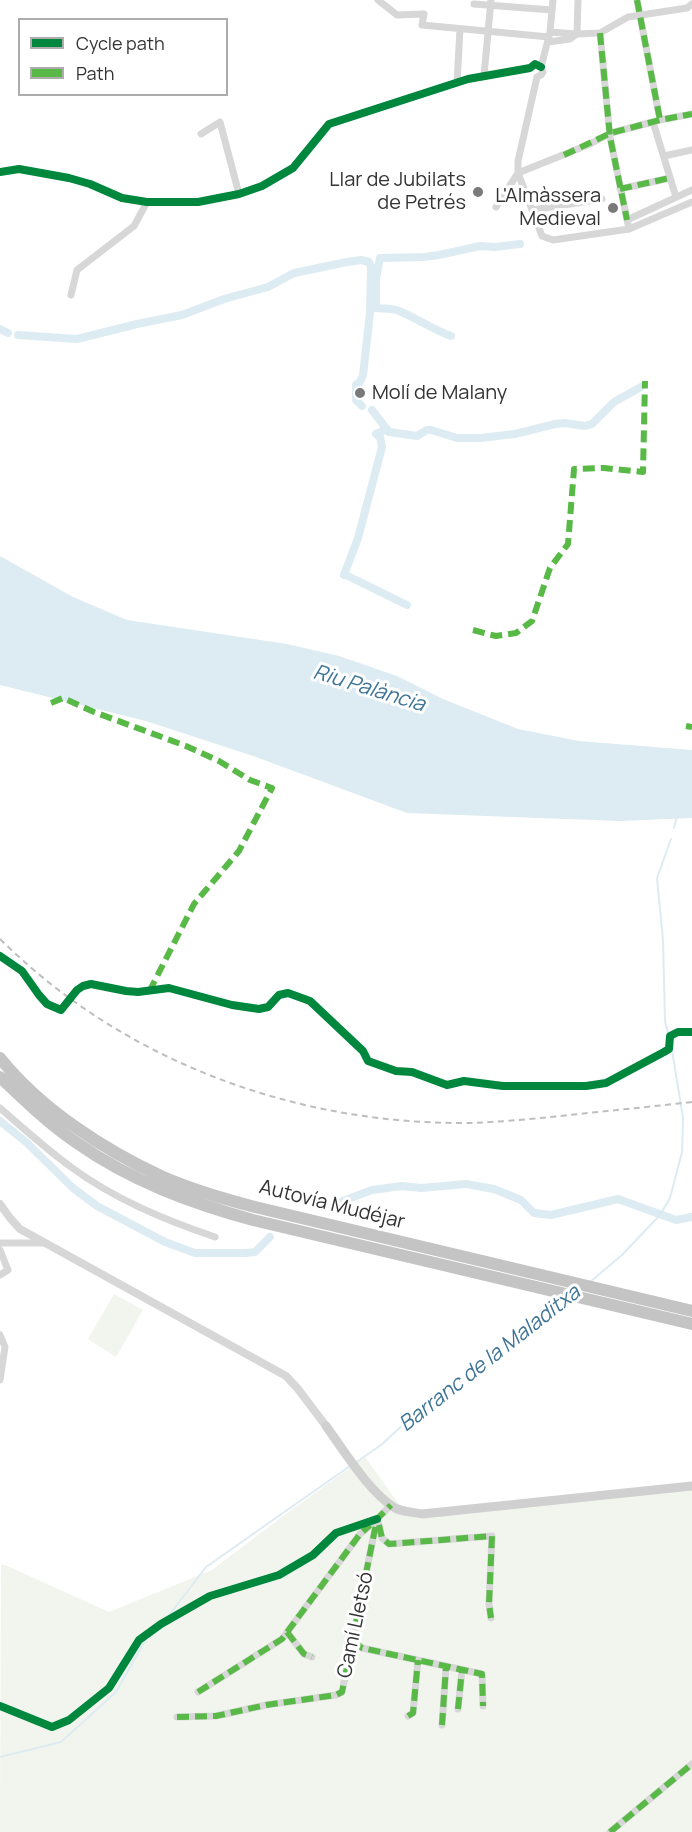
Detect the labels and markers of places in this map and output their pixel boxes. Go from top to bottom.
place label: Llar de Jubilats de Petrés [329,168,466,215]
place label: L'Almàssera Medieval [495,184,601,231]
marker: Llar de Jubilats de Petrés [471,185,485,199]
marker: L'Almàssera Medieval [606,201,620,215]
place label: Molí de Malany [372,381,507,405]
marker: Molí de Malany [353,386,367,400]

